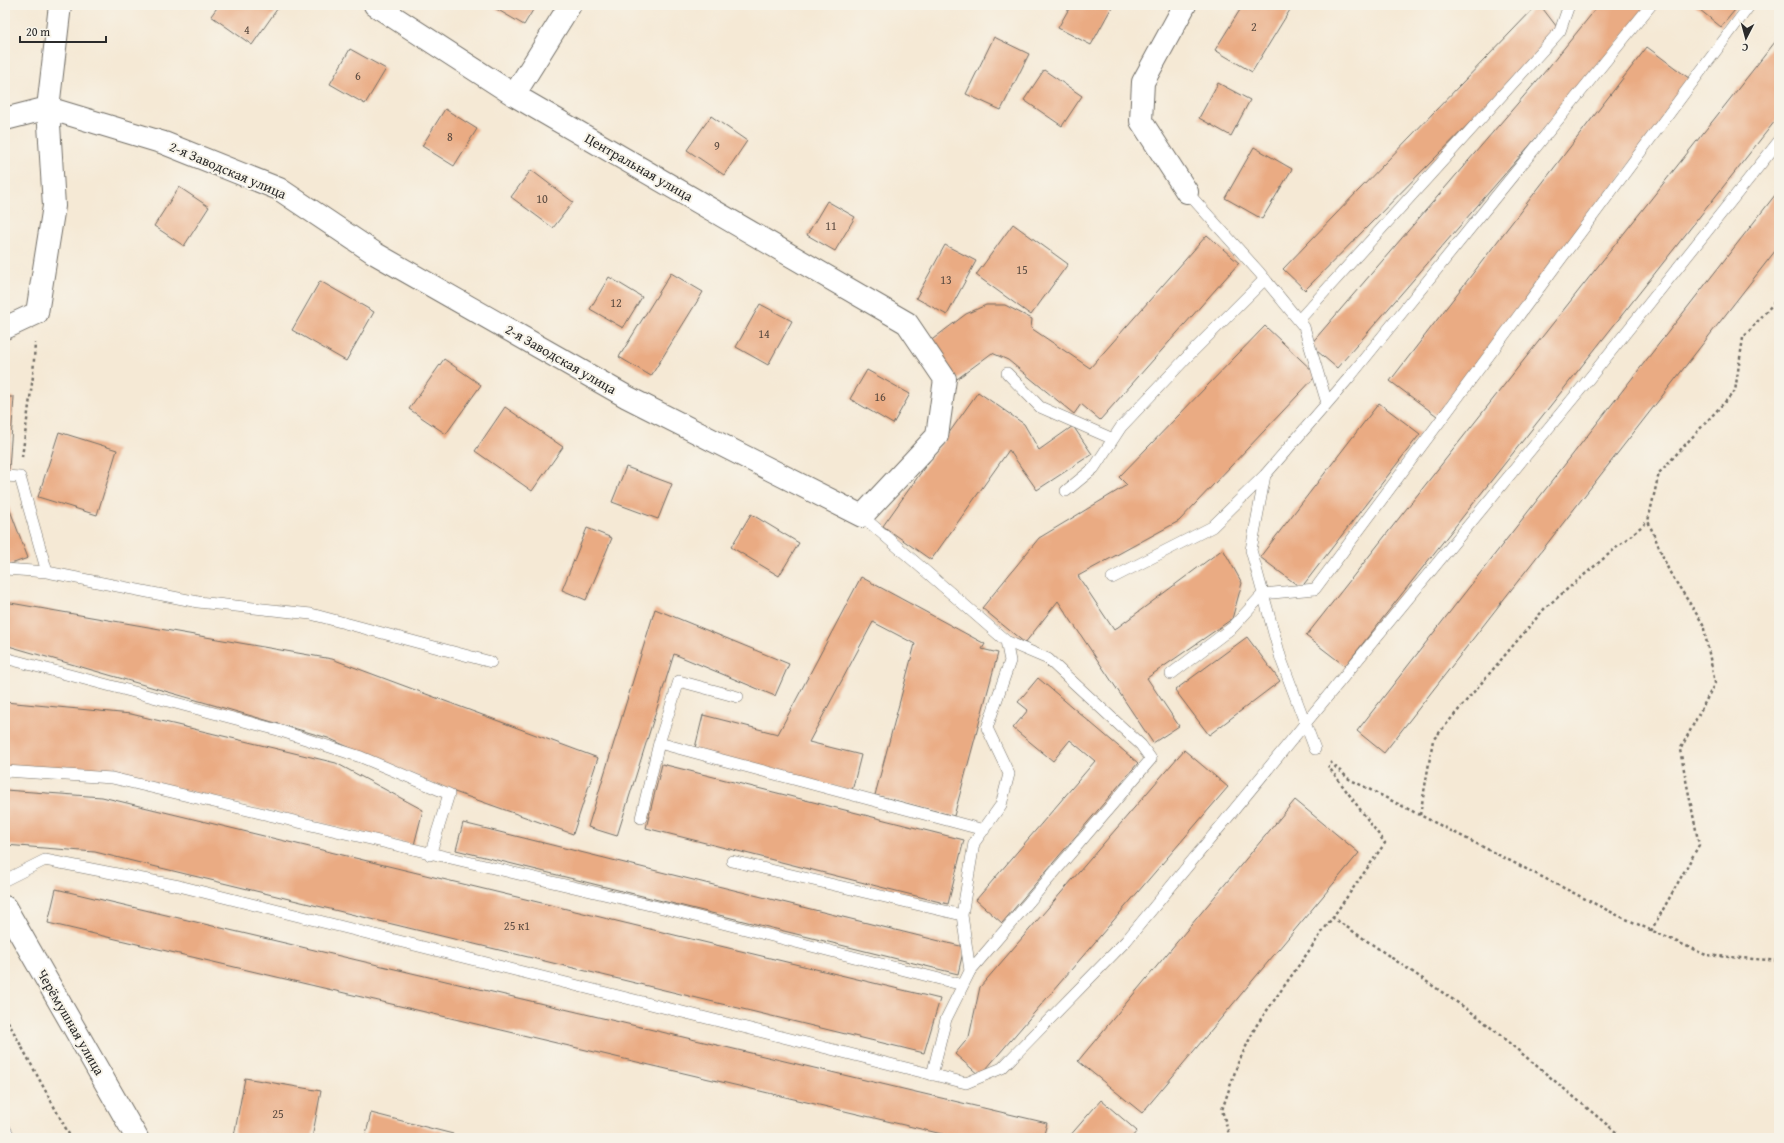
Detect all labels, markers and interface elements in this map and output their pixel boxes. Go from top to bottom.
scale bar [20,18,106,44]
house number: 2 [1251,18,1257,35]
north arrow [1726,18,1766,58]
house number: 4 [244,21,250,38]
text: 20 m [26,23,50,40]
text: С [1741,40,1749,56]
house number: 6 [355,67,361,84]
house number: 8 [447,128,453,145]
street label: Центральная улица [581,128,697,206]
street label: 2-я Заводская улица [166,136,290,204]
house number: 9 [714,137,720,154]
house number: 10 [536,190,548,207]
house number: 11 [825,217,837,234]
house number: 15 [1016,261,1028,278]
house number: 13 [940,271,952,288]
house number: 12 [610,294,622,311]
street label: 2-я Заводская улица [502,319,621,399]
house number: 14 [758,325,770,342]
house number: 16 [874,388,886,405]
house number: 25 к1 [504,917,530,934]
street label: Черёмушная улица [32,965,110,1079]
house number: 25 [272,1105,284,1122]

